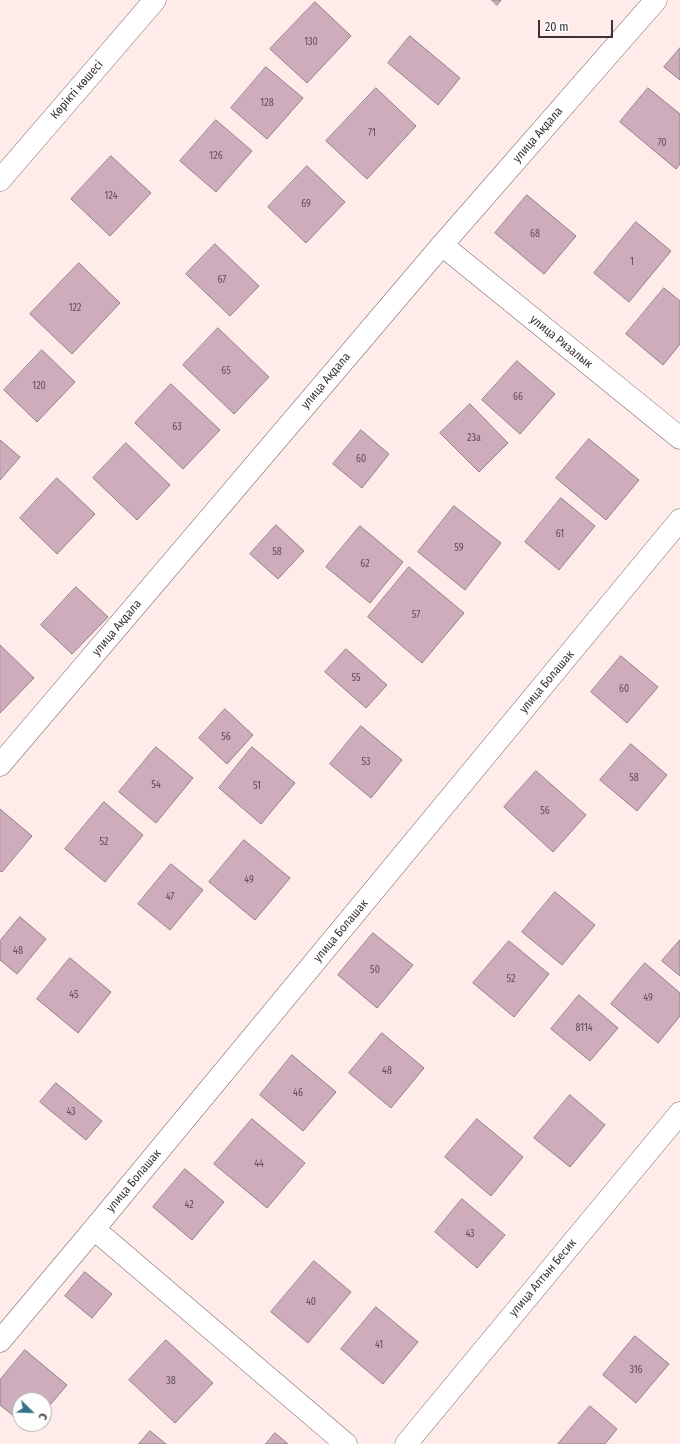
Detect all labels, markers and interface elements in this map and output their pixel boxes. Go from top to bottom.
scale bar [540,12,615,38]
text: 20 m [545,20,569,34]
house number: 130 [304,36,318,48]
street label: Көрікті көшесі [48,58,106,122]
house number: 128 [260,97,274,109]
street label: улица Акдала [510,104,566,166]
house number: 71 [368,127,376,139]
house number: 70 [657,137,667,149]
house number: 126 [209,150,223,162]
house number: 124 [105,190,117,202]
house number: 69 [301,198,311,210]
house number: 68 [530,228,540,240]
house number: 1 [630,256,634,268]
house number: 67 [218,274,226,286]
house number: 122 [69,302,81,314]
street label: улица Ризалык [527,312,595,372]
street label: улица Акдала [298,350,354,412]
house number: 65 [221,365,231,377]
house number: 120 [32,380,46,392]
house number: 66 [513,391,523,403]
house number: 63 [172,421,182,433]
house number: 23а [467,432,481,444]
house number: 60 [356,453,366,465]
house number: 61 [556,528,564,540]
house number: 59 [454,542,464,554]
house number: 58 [272,546,282,558]
house number: 62 [360,558,370,570]
street label: улица Акдала [89,597,145,659]
house number: 57 [412,609,420,621]
street label: улица Болашак [517,648,577,716]
house number: 55 [351,672,361,684]
house number: 60 [619,683,629,695]
house number: 56 [221,731,231,743]
house number: 53 [361,756,371,768]
house number: 58 [629,772,639,784]
house number: 54 [151,779,161,791]
house number: 51 [253,780,261,792]
house number: 56 [540,805,550,817]
house number: 52 [100,836,108,848]
house number: 49 [244,874,254,886]
house number: 47 [166,891,174,903]
street label: улица Болашак [311,897,371,965]
house number: 48 [13,945,23,957]
house number: 50 [370,964,380,976]
house number: 52 [507,973,515,985]
house number: 45 [69,989,79,1001]
house number: 49 [643,992,653,1004]
house number: 8114 [575,1022,593,1034]
house number: 48 [382,1065,392,1077]
house number: 46 [293,1087,303,1099]
house number: 43 [66,1106,76,1118]
street label: улица Болашак [104,1147,164,1215]
house number: 44 [254,1158,264,1170]
house number: 42 [184,1199,194,1211]
house number: 43 [465,1228,475,1240]
street label: улица Алтын Бесик [506,1236,580,1320]
house number: 40 [306,1296,316,1308]
house number: 41 [375,1339,383,1351]
house number: 316 [629,1364,643,1376]
house number: 38 [166,1375,176,1387]
north arrow [12,1392,52,1432]
text: С [35,1411,50,1422]

